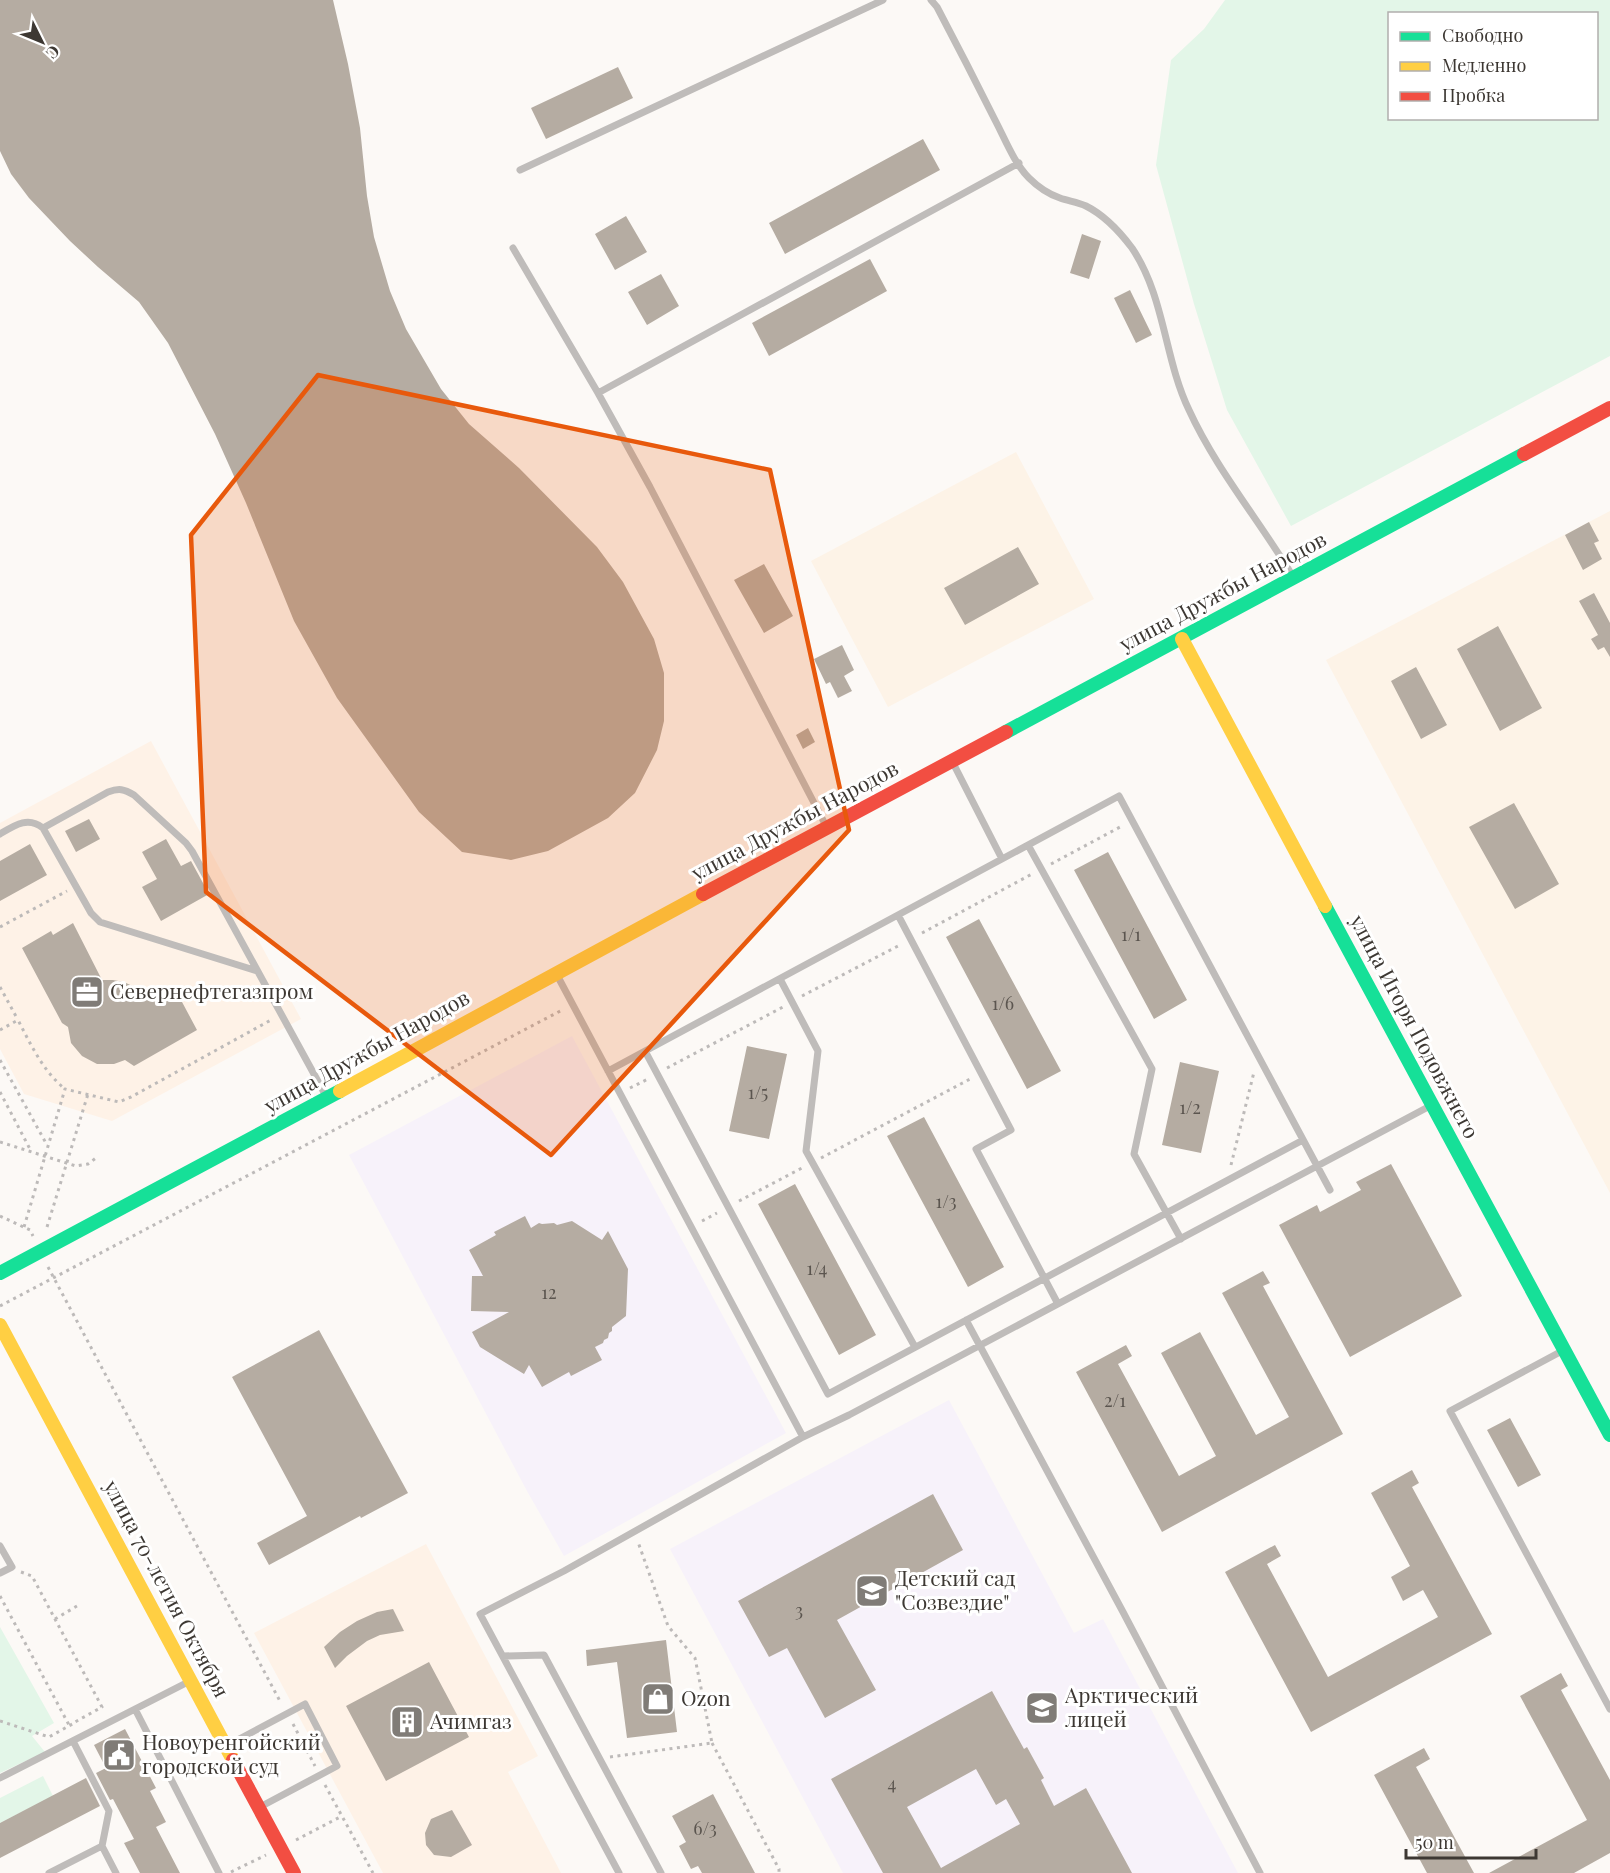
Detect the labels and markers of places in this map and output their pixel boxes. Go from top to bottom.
office icon: Севернефтегазпром [69,974,105,1010]
place label: Севернефтегазпром [110,976,313,1004]
place label: Детский сад "Созвездие" [895,1563,1016,1615]
school or university icon: Детский сад "Созвездие" [854,1573,890,1609]
place label: Арктический лицей [1064,1680,1198,1732]
shop icon: Ozon [640,1681,676,1717]
place label: Ozon [681,1683,731,1711]
school or university icon: Арктический лицей [1024,1690,1060,1726]
building icon: Ачимгаз [389,1704,425,1740]
place label: Ачимгаз [429,1706,512,1734]
place label: Новоуренгойский городской суд [142,1727,321,1779]
public building icon: Новоуренгойский городской суд [101,1737,137,1773]

